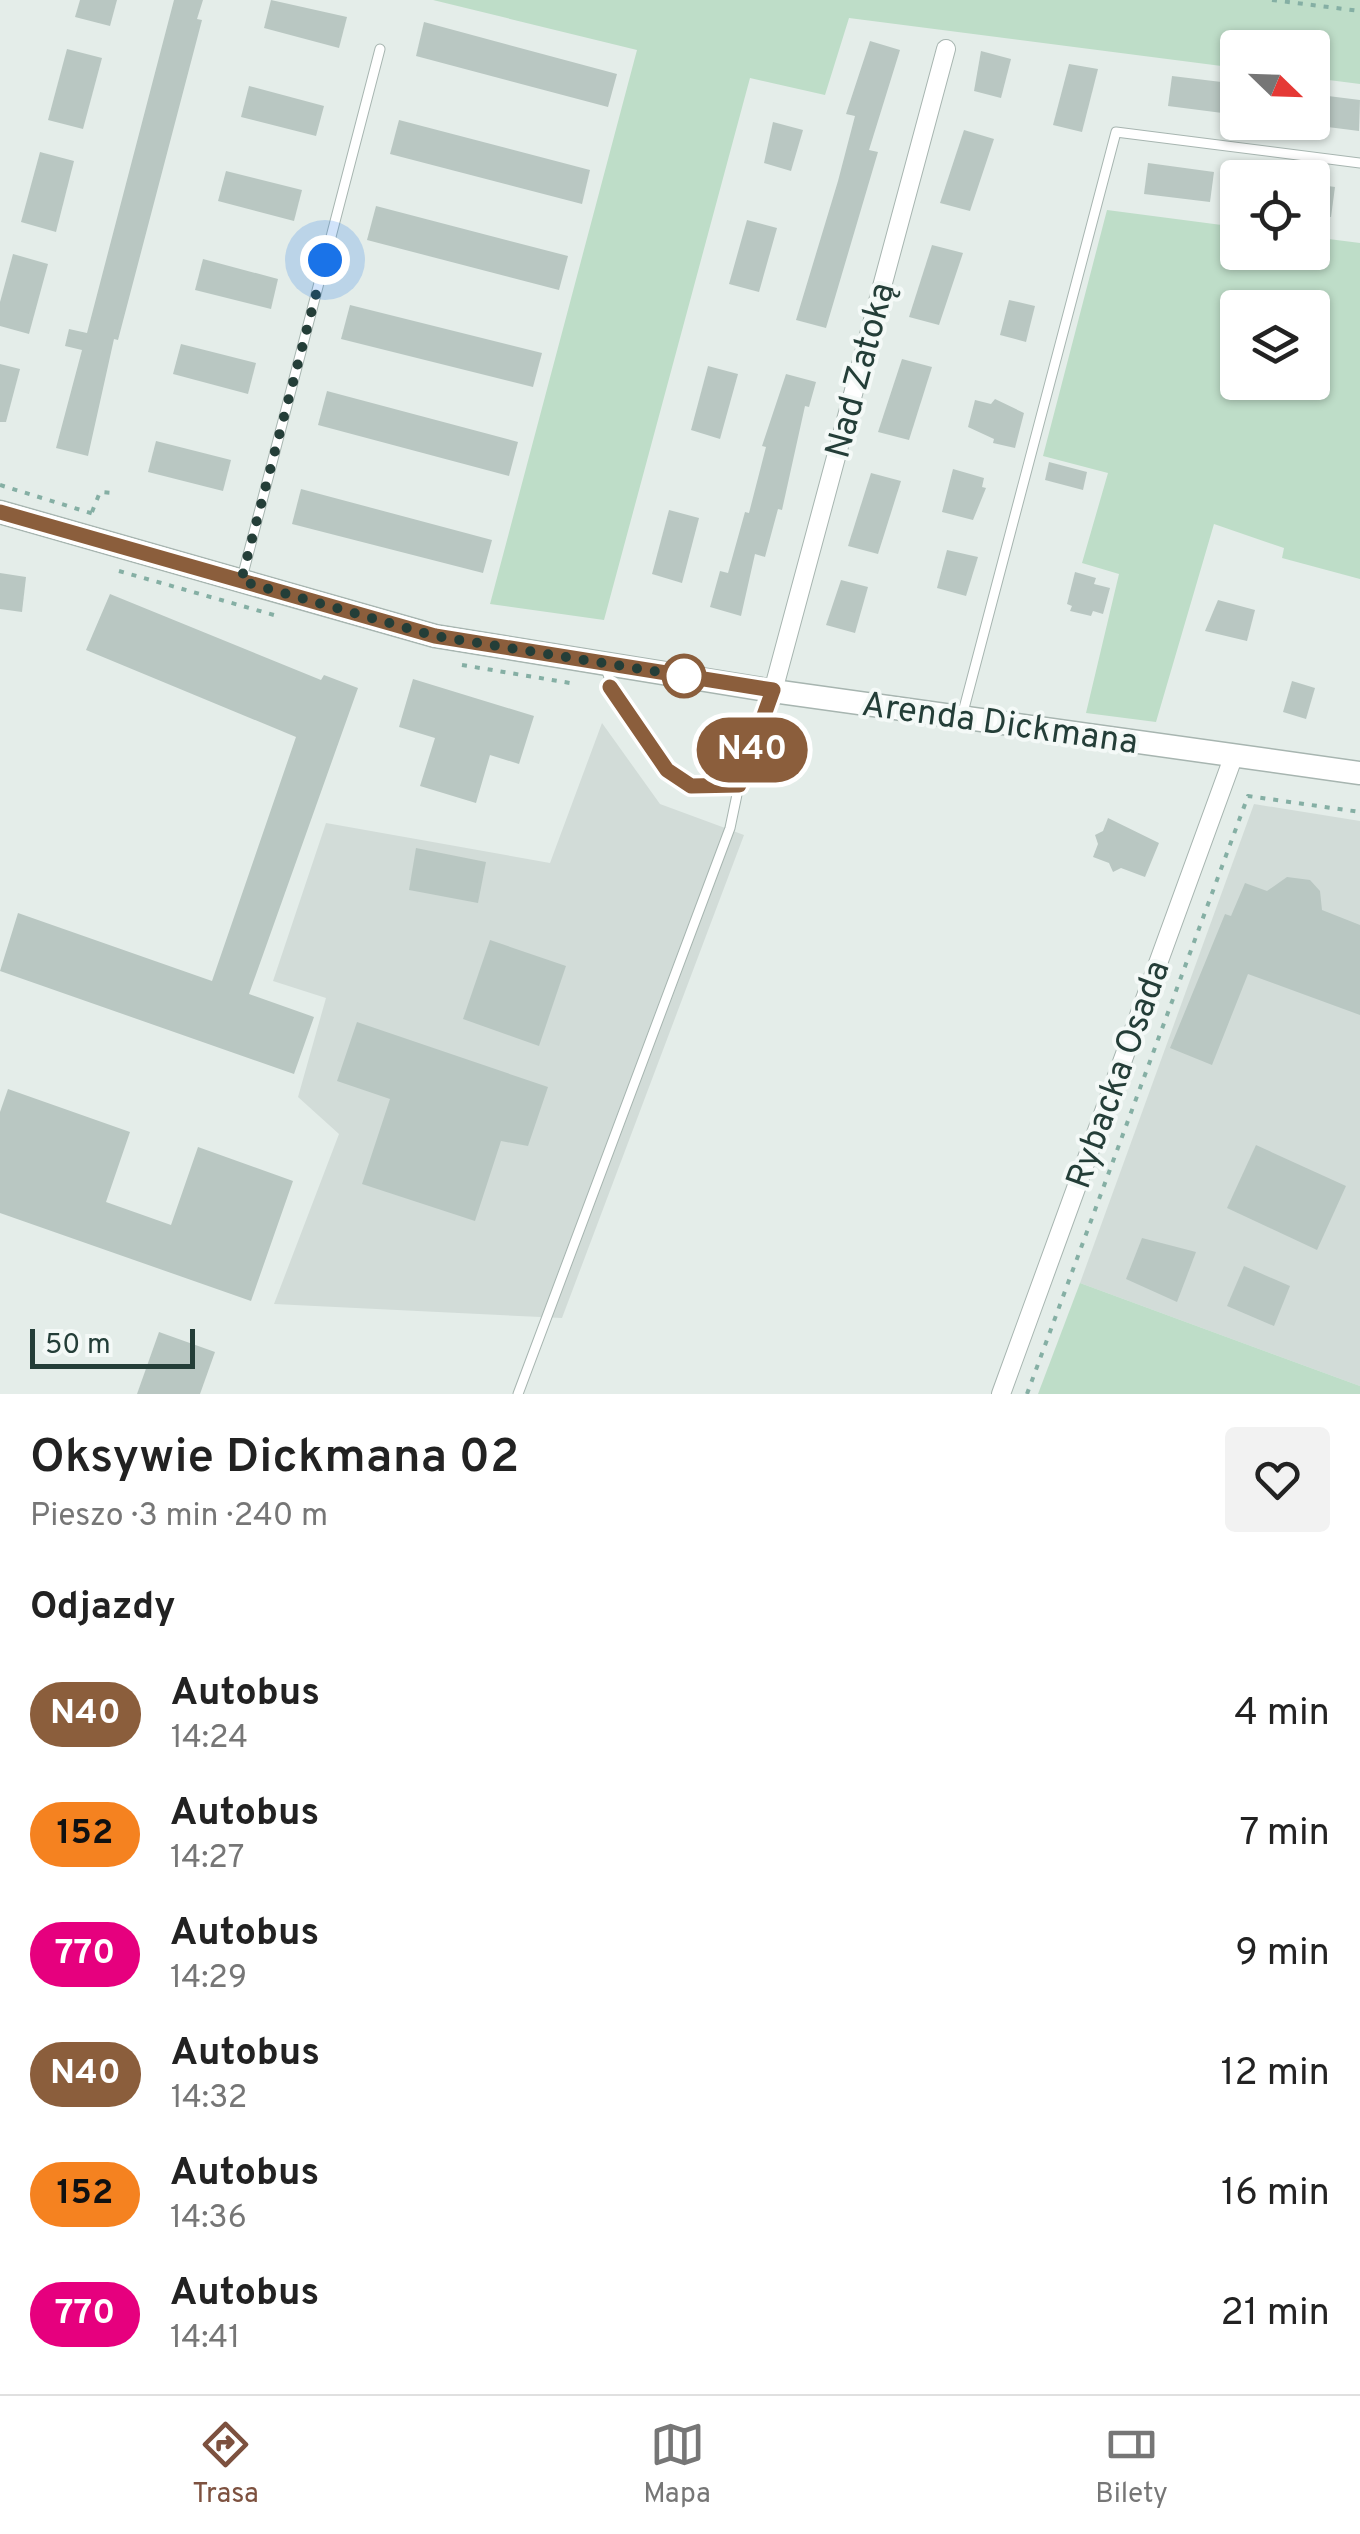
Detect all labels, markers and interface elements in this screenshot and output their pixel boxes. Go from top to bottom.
north arrow [1220,30,1330,140]
map controls [1220,30,1330,400]
button: locate [1220,160,1330,270]
your location [300,235,350,285]
street label: Nad Zatoką [817,278,906,463]
button: layers [1220,290,1330,400]
unlabelled marker [663,655,705,697]
street label: Arenda Dickmana [859,684,1140,766]
line badge: N40 [694,718,810,782]
text: N40 [717,728,787,772]
street label: Rybacka Osada [1058,955,1182,1195]
scale bar [30,1324,195,1368]
text: 50 m [45,1328,111,1364]
button: heart [1225,1427,1330,1532]
text: Oksywie Dickmana 02 [30,1429,519,1489]
text: Pieszo · 3 min · 240 m [30,1497,328,1537]
text: Odjazdy [30,1584,176,1633]
text: Autobus [171,1670,320,1719]
text: 4 min [1234,1690,1330,1739]
text: N40 [50,1692,121,1736]
text: 14:24 [171,1719,248,1759]
text: Autobus [170,1790,319,1839]
text: 7 min [1240,1810,1330,1859]
text: 152 [57,1812,113,1856]
text: 14:27 [170,1839,244,1879]
text: Autobus [170,1910,319,1959]
text: 9 min [1235,1930,1330,1979]
text: 770 [55,1932,115,1976]
text: 14:29 [170,1959,247,1999]
text: Autobus [171,2030,320,2079]
text: 12 min [1220,2050,1330,2099]
text: N40 [50,2052,121,2096]
text: 14:32 [171,2079,247,2119]
text: Autobus [170,2150,319,2199]
text: 16 min [1221,2170,1330,2219]
text: 152 [57,2172,113,2216]
text: 14:36 [170,2199,247,2239]
text: Autobus [170,2270,319,2319]
text: 21 min [1220,2290,1330,2339]
text: 770 [55,2292,115,2336]
text: 14:41 [170,2319,240,2359]
tab: Trasa [192,2417,259,2513]
tab: Mapa [643,2417,711,2513]
tab: Bilety [1095,2417,1168,2513]

